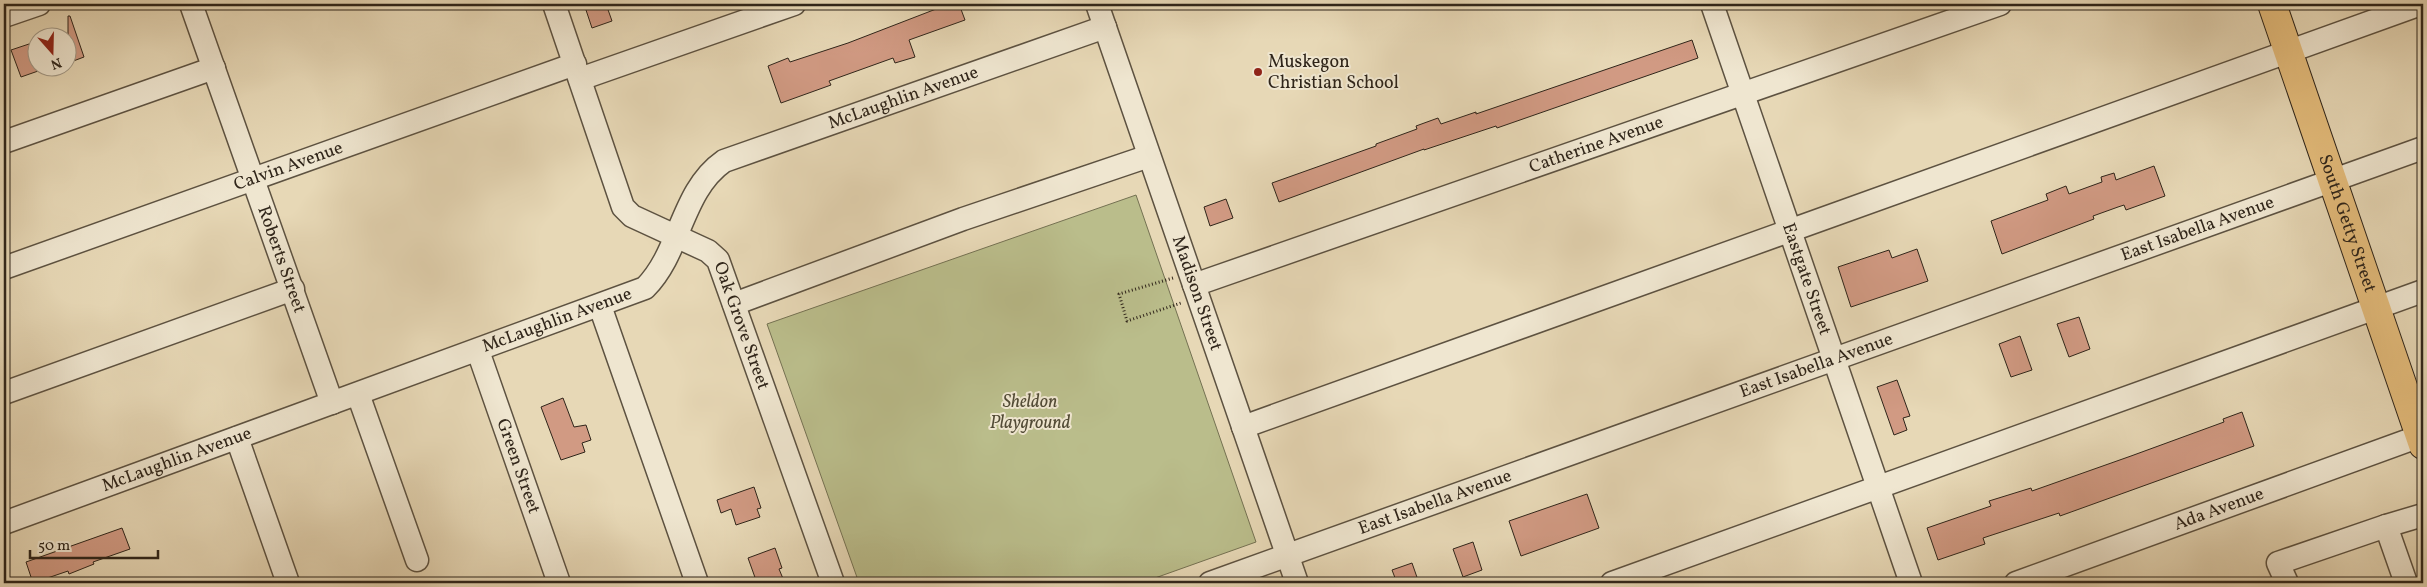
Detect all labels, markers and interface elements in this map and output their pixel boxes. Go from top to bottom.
north arrow [28,28,78,78]
place label: Muskegon Christian School [1268,50,1399,96]
text: N [48,52,64,73]
street label: McLaughlin Avenue [825,60,982,136]
marker: Muskegon Christian School [1252,66,1264,78]
street label: Catherine Avenue [1526,110,1667,180]
street label: Calvin Avenue [230,135,346,197]
street label: South Getty Street [2312,151,2382,296]
street label: East Isabella Avenue [2117,190,2278,268]
street label: Roberts Street [251,202,312,317]
street label: Eastgate Street [1776,220,1837,339]
street label: Madison Street [1165,232,1228,354]
street label: Oak Grove Street [707,258,776,393]
street label: McLaughlin Avenue [479,281,635,359]
street label: East Isabella Avenue [1736,327,1896,405]
park label: Sheldon Playground [990,390,1071,436]
street label: Green Street [490,415,546,517]
street label: McLaughlin Avenue [98,421,255,499]
street label: East Isabella Avenue [1355,463,1515,541]
street label: Ada Avenue [2171,481,2267,537]
scale bar [30,527,158,559]
text: 50 m [38,536,70,557]

